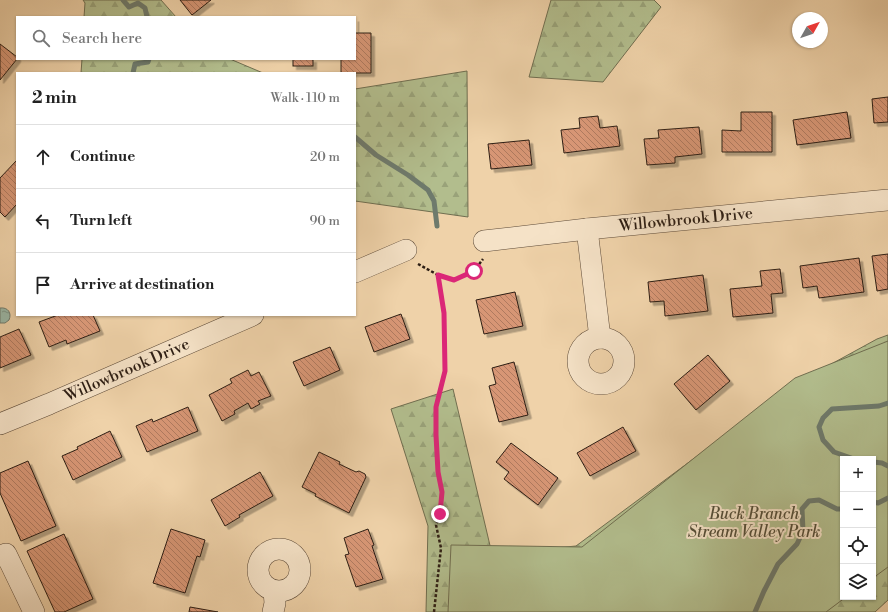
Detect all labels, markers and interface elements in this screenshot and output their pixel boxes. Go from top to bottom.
north arrow [792,12,828,48]
search box [16,16,356,60]
icon: search [30,27,52,49]
text: Search here [62,29,142,48]
text: 2 min [32,87,77,109]
text: Walk · 110 m [270,90,340,106]
icon: ahead [32,146,54,168]
text: Continue [70,147,135,166]
text: 20 m [310,149,340,165]
street label: Willowbrook Drive [617,203,754,236]
icon: left [32,210,54,232]
text: Turn left [70,211,132,230]
text: 90 m [309,213,340,229]
route start [465,262,483,280]
icon: arrive [32,274,54,296]
text: Arrive at destination [70,275,214,294]
street label: Willowbrook Drive [60,334,193,406]
map controls [840,456,876,600]
button: + [840,456,876,492]
button: − [840,492,876,528]
park label: Buck Branch Stream Valley Park [688,504,820,542]
route end [431,505,449,523]
button: locate [840,528,876,564]
button: layers [840,564,876,600]

